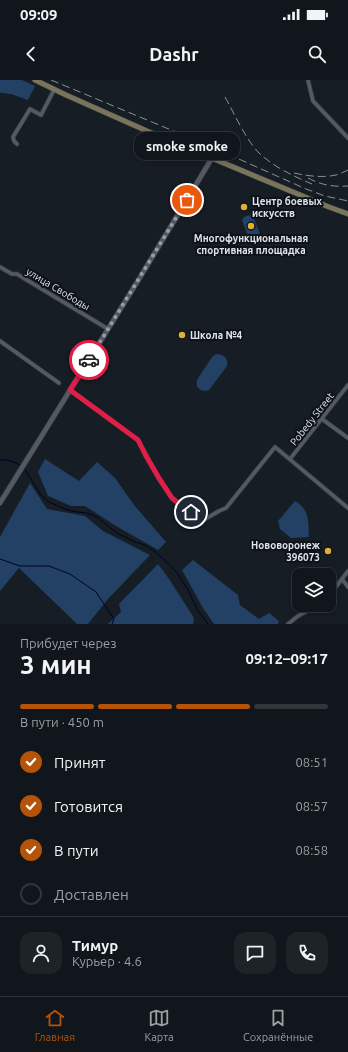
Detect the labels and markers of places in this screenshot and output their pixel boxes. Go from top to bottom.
callout: smoke smoke [134,132,240,160]
pin [170,183,204,217]
place label: Центр боевых искусств [252,196,322,219]
marker: Центр боевых искусств [239,202,249,212]
marker: Многофункциональная спортивная площадка [246,221,256,231]
place label: Многофункциональная спортивная площадка [194,233,308,256]
marker: Школа №4 [177,330,187,340]
place label: Школа №4 [190,330,243,341]
pin [174,495,208,529]
place label: Нововоронеж 396073 [251,540,321,563]
marker: Нововоронеж 396073 [323,546,333,556]

